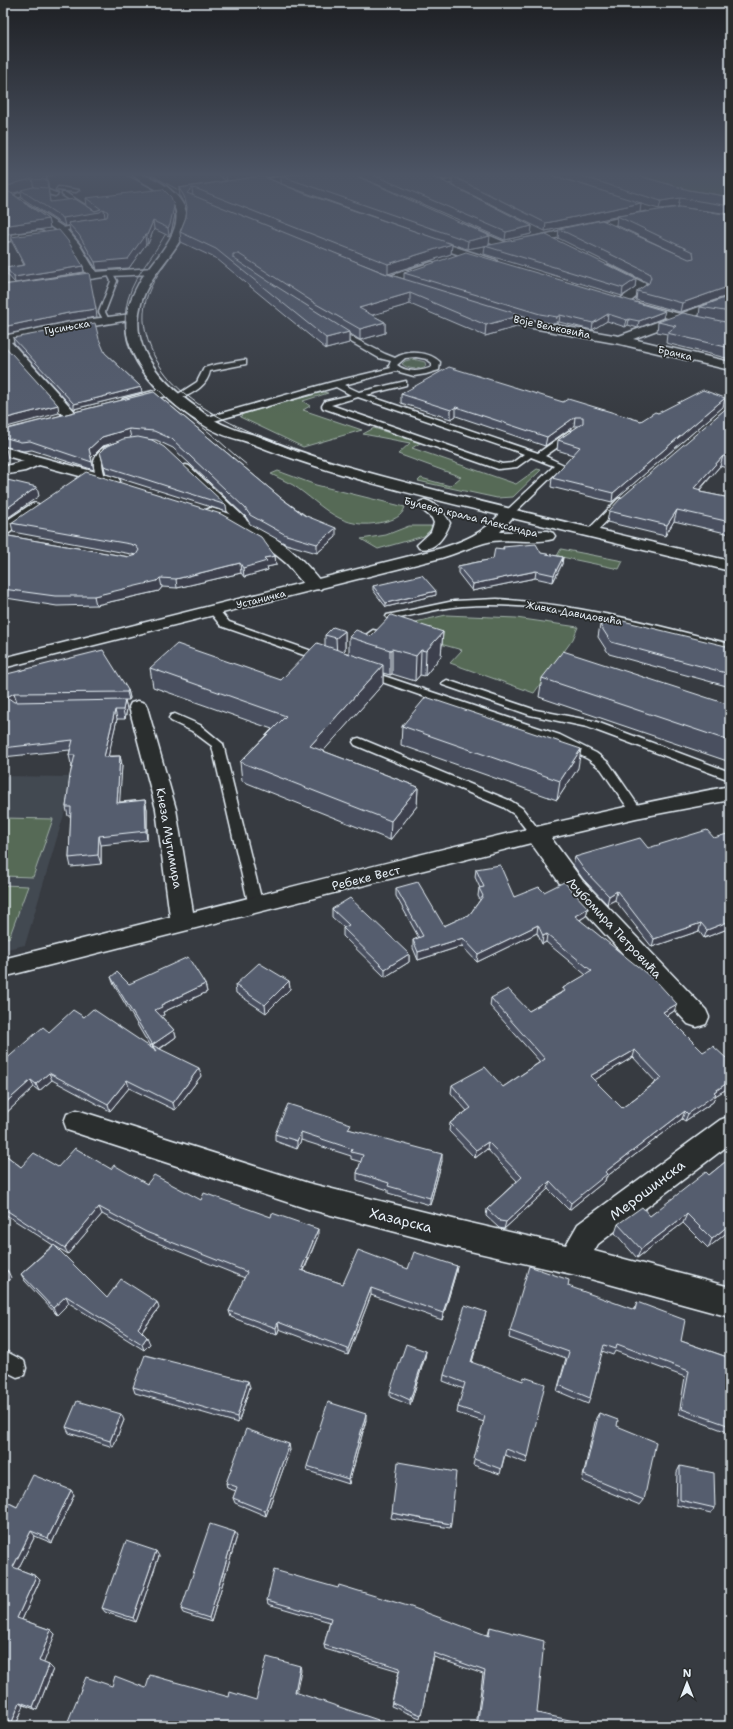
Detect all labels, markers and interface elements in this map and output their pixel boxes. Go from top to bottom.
street label: Воје Вељковића [512,313,592,342]
street label: Гусињска [43,316,92,337]
street label: Брачка [657,343,694,363]
street label: Булевар краља Александра [403,494,540,540]
street label: Устаничка [235,586,288,611]
street label: Живка Давидовића [525,598,624,628]
street label: Кнеза Мутимира [152,786,186,890]
street label: Ребеке Вест [330,862,403,894]
street label: Љубомира Петровића [563,874,665,982]
street label: Мерошинска [606,1156,689,1224]
street label: Хазарска [368,1204,434,1237]
north arrow [667,1663,707,1703]
text: N [683,1666,692,1681]

